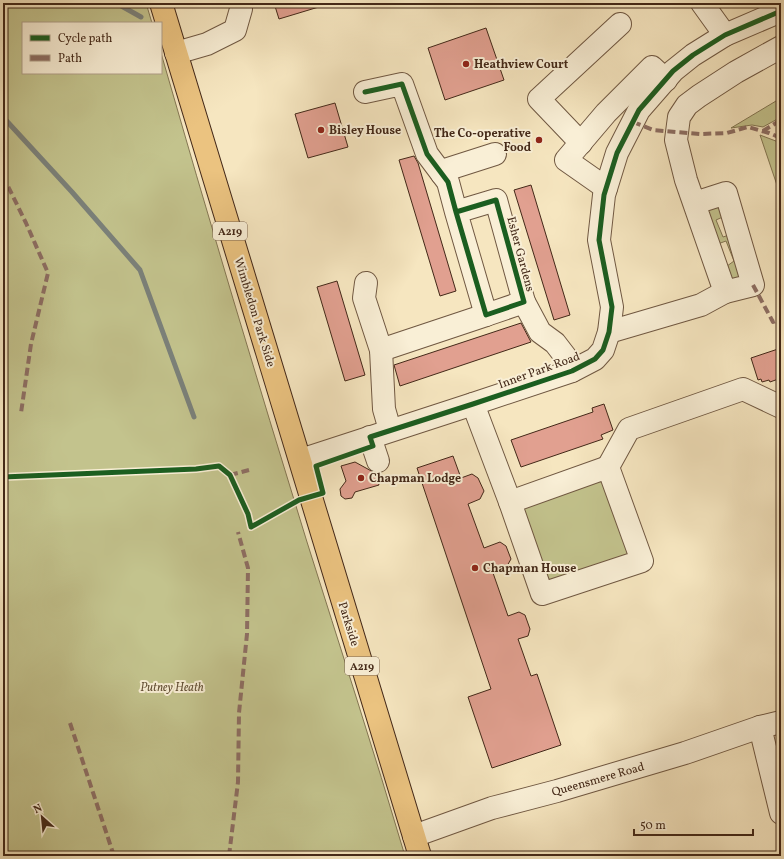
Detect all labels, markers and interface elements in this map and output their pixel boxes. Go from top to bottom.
legend [22,22,162,74]
text: Cycle path [58,31,113,47]
text: Path [58,51,82,67]
place label: Heathview Court [474,57,569,73]
marker: Heathview Court [461,59,471,69]
place label: Bisley House [329,123,401,139]
marker: Bisley House [316,125,326,135]
place label: The Co-operative Food [434,126,532,156]
marker: The Co-operative Food [534,135,544,145]
street label: Esher Gardens [502,215,538,294]
road number: A219 [213,222,247,240]
street label: Wimbledon Park Side [230,255,278,369]
street label: Inner Park Road [496,349,583,393]
place label: Chapman Lodge [369,471,461,487]
marker: Chapman Lodge [356,473,366,483]
place label: Chapman House [483,561,576,577]
marker: Chapman House [470,563,480,573]
street label: Parkside [334,600,362,649]
road number: A219 [345,657,379,675]
park label: Putney Heath [140,680,204,696]
street label: Queensmere Road [550,759,647,801]
north arrow [22,797,62,837]
text: N [31,801,45,818]
scale bar [634,811,753,837]
text: 50 m [640,818,666,834]

